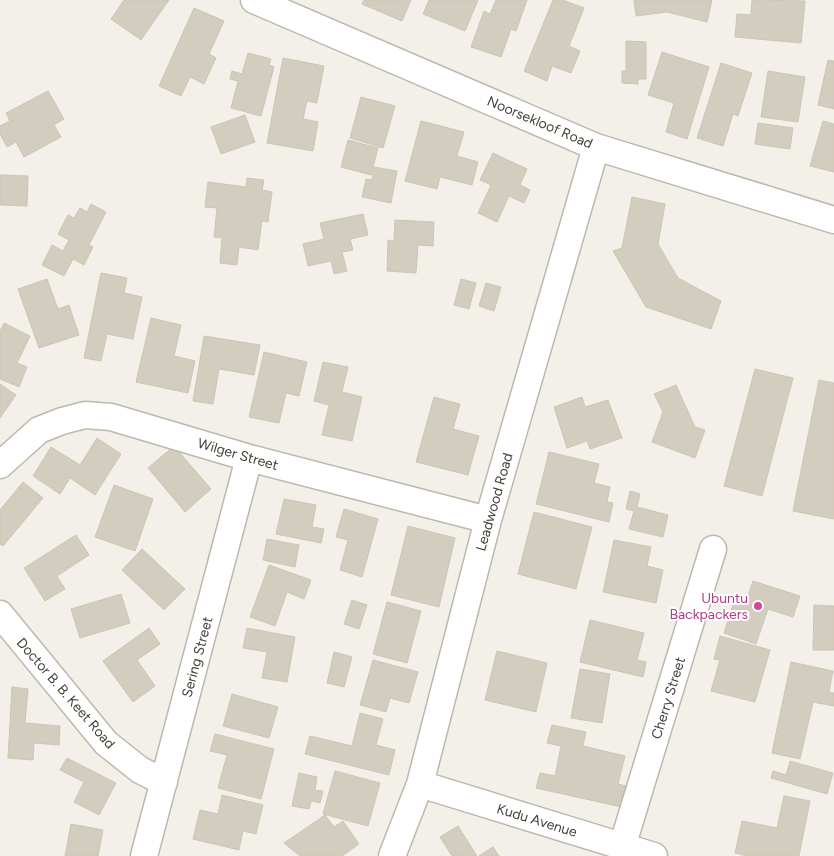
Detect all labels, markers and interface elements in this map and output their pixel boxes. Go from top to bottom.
street label: Noorsekloof Road [484,93,595,152]
street label: Wilger Street [196,435,280,474]
street label: Leadwood Road [472,451,517,553]
place label: Ubuntu Backpackers [669,590,748,623]
marker: Ubuntu Backpackers [752,600,764,612]
street label: Sering Street [179,615,216,699]
street label: Doctor B. B. Keet Road [13,634,118,752]
street label: Cherry Street [648,655,689,741]
street label: Kudu Avenue [495,800,579,841]

